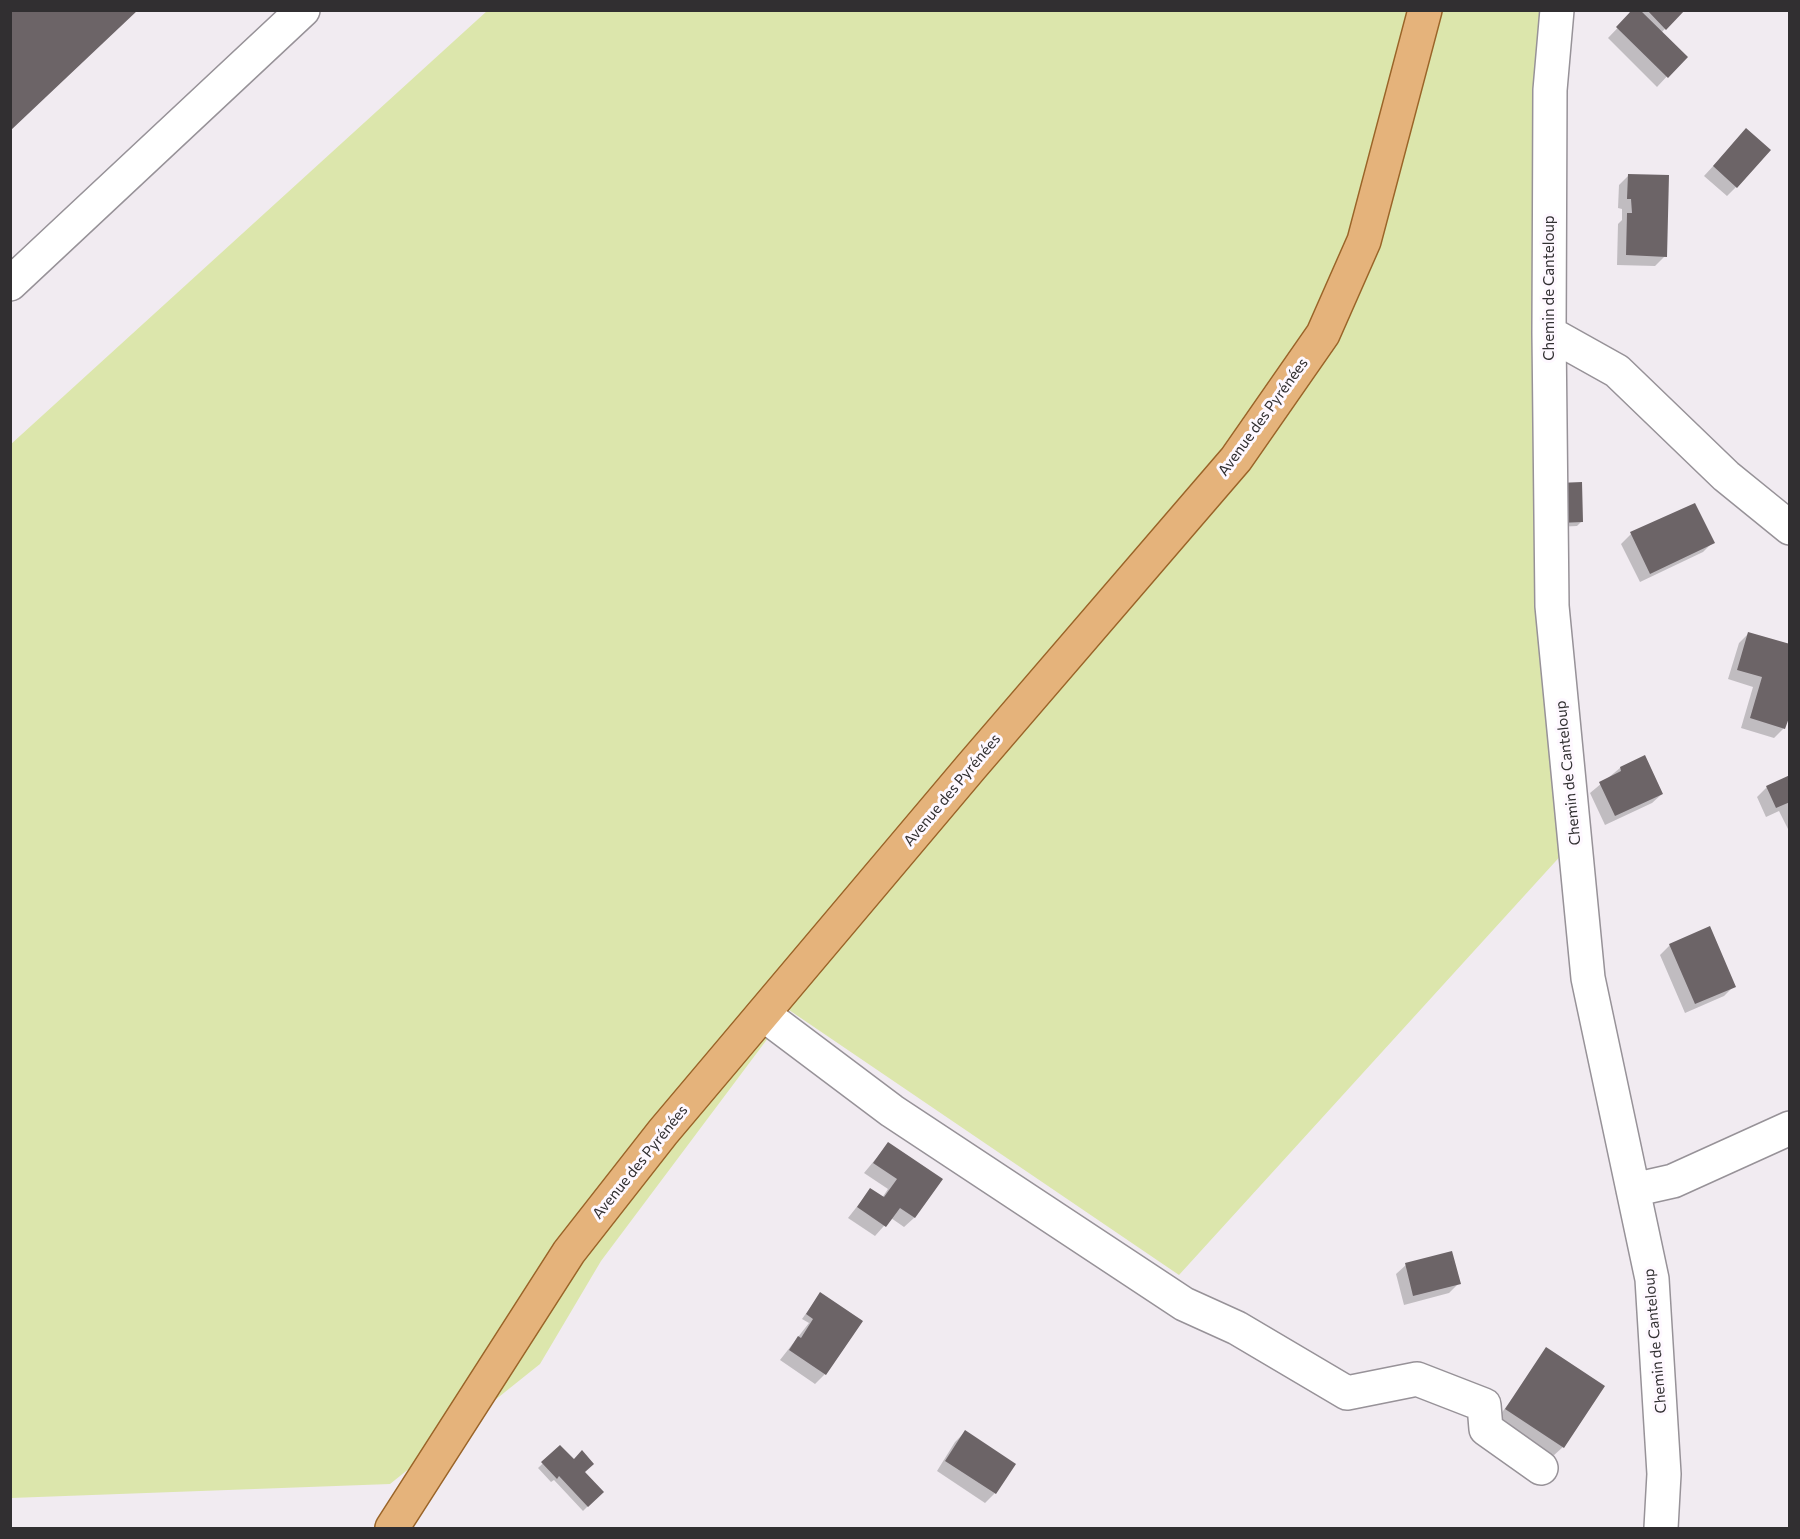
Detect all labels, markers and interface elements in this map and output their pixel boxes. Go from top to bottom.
street label: Chemin de Canteloup [1540,215,1558,361]
street label: Avenue des Pyrénées [1214,355,1312,479]
street label: Chemin de Canteloup [1551,700,1585,846]
street label: Avenue des Pyrénées [900,730,1004,850]
street label: Avenue des Pyrénées [589,1101,691,1223]
street label: Chemin de Canteloup [1640,1268,1670,1414]

